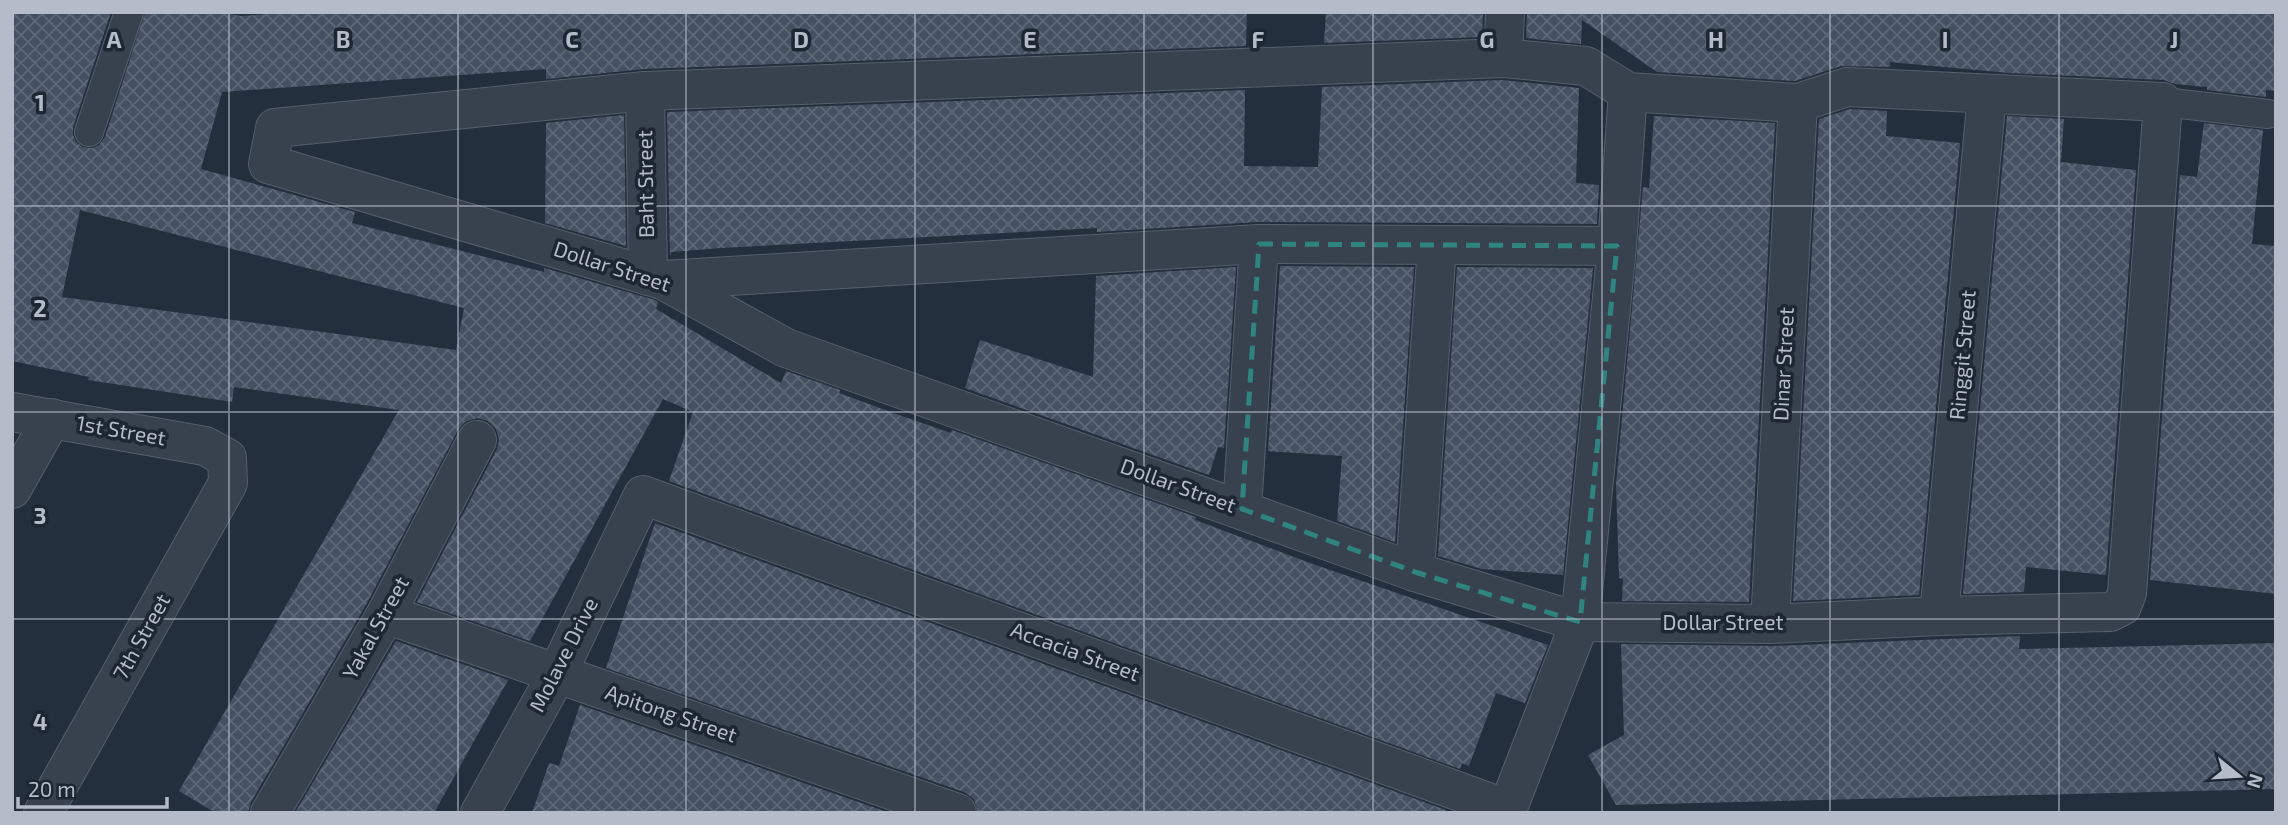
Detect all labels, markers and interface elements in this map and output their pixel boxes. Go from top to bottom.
text: A [106,25,122,53]
text: B [336,25,350,53]
text: C [565,25,579,53]
text: D [793,25,809,53]
text: E [1023,25,1037,53]
text: F [1252,25,1265,53]
text: G [1480,25,1494,53]
text: H [1708,25,1724,53]
text: I [1942,25,1948,53]
text: J [2170,25,2178,53]
text: 1 [35,88,45,116]
street label: Baht Street [631,130,658,238]
street label: Dollar Street [551,235,674,296]
street label: Ringgit Street [1943,289,1980,421]
text: 2 [33,294,47,322]
street label: Dinar Street [1767,306,1798,421]
street label: 1st Street [75,409,168,450]
street label: Dollar Street [1117,452,1240,517]
text: 3 [33,501,47,529]
street label: Yakal Street [336,572,413,683]
street label: 7th Street [107,589,174,683]
street label: Molave Drive [523,593,602,716]
street label: Dollar Street [1663,609,1783,634]
street label: Accacia Street [1008,616,1143,685]
street label: Apitong Street [602,678,740,747]
text: 4 [33,707,47,735]
north arrow [2204,741,2274,811]
scale bar [18,766,166,810]
text: N [2243,771,2269,791]
text: 20 m [28,776,76,801]

